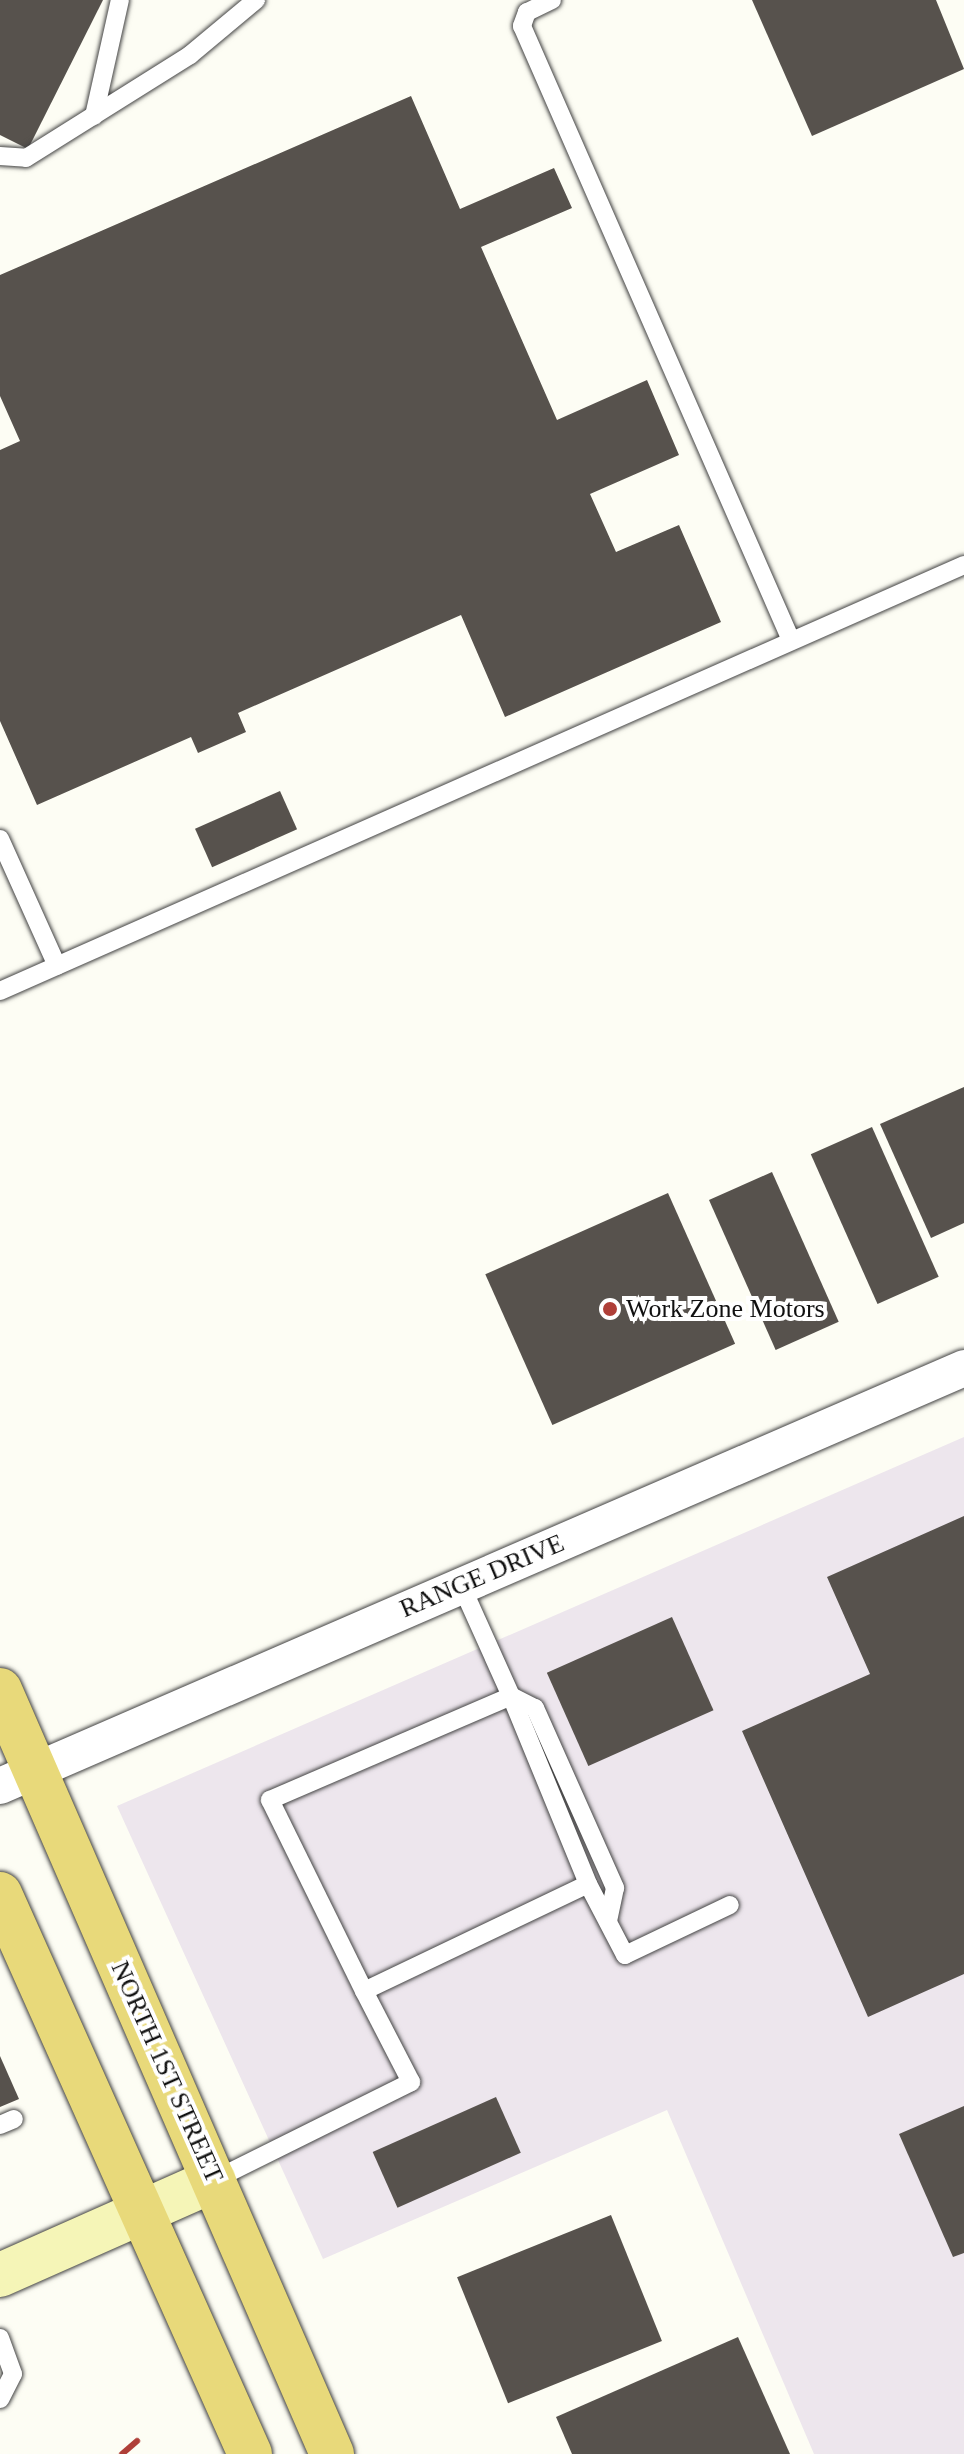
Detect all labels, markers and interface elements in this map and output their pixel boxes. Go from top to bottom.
place label: Work Zone Motors [626,1293,825,1325]
marker: Work Zone Motors [601,1300,619,1318]
street label: RANGE DRIVE [395,1527,569,1625]
street label: NORTH 1ST STREET [104,1956,230,2188]

